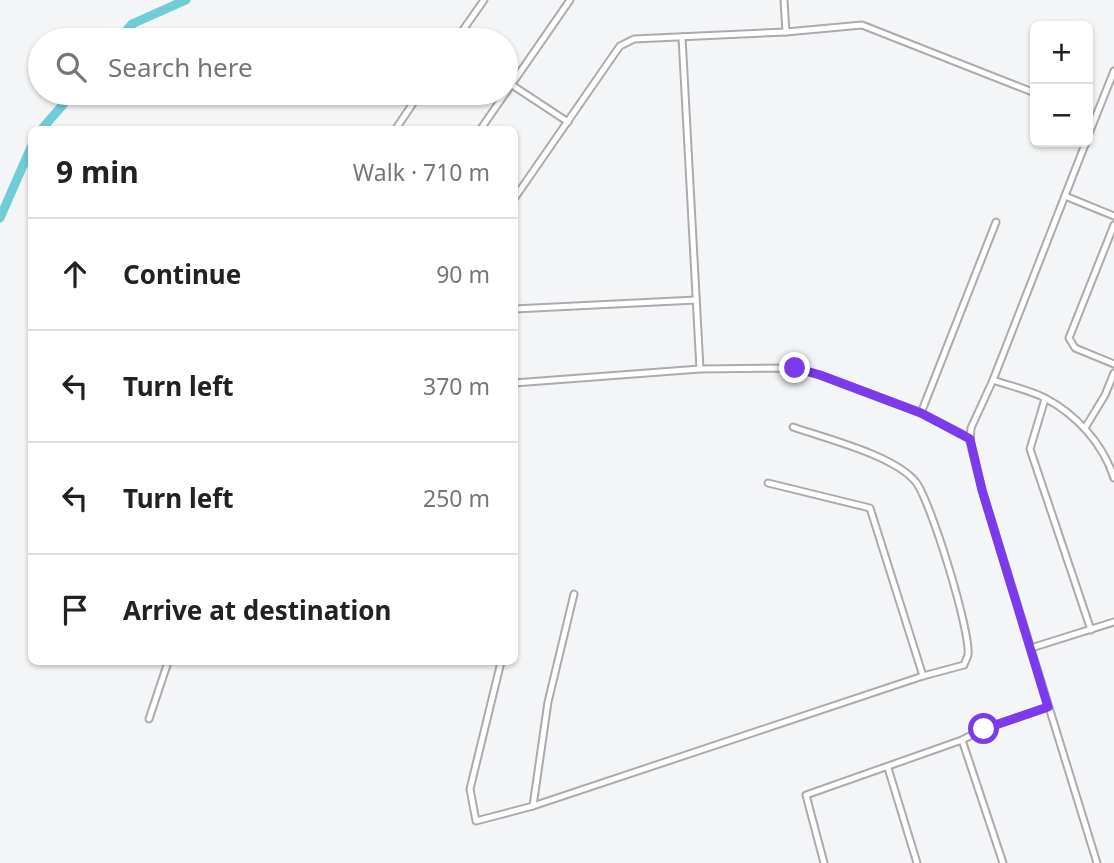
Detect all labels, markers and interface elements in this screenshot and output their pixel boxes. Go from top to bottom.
map controls [1030,21,1093,147]
button: + [1030,21,1093,84]
search box [28,28,518,105]
icon: search [52,48,90,86]
text: Search here [108,49,253,85]
button: − [1030,84,1093,147]
text: 9 min [56,151,139,192]
text: Walk · 710 m [353,156,490,188]
icon: ahead [56,255,94,293]
text: Continue [123,256,241,292]
text: 90 m [436,258,490,290]
route end [779,352,810,383]
icon: left [56,367,94,405]
text: Turn left [123,368,234,404]
text: 370 m [423,370,490,402]
icon: left [56,479,94,517]
text: Turn left [123,480,234,516]
text: 250 m [423,482,490,514]
icon: arrive [56,591,94,629]
text: Arrive at destination [123,592,392,628]
route start [968,713,999,744]

